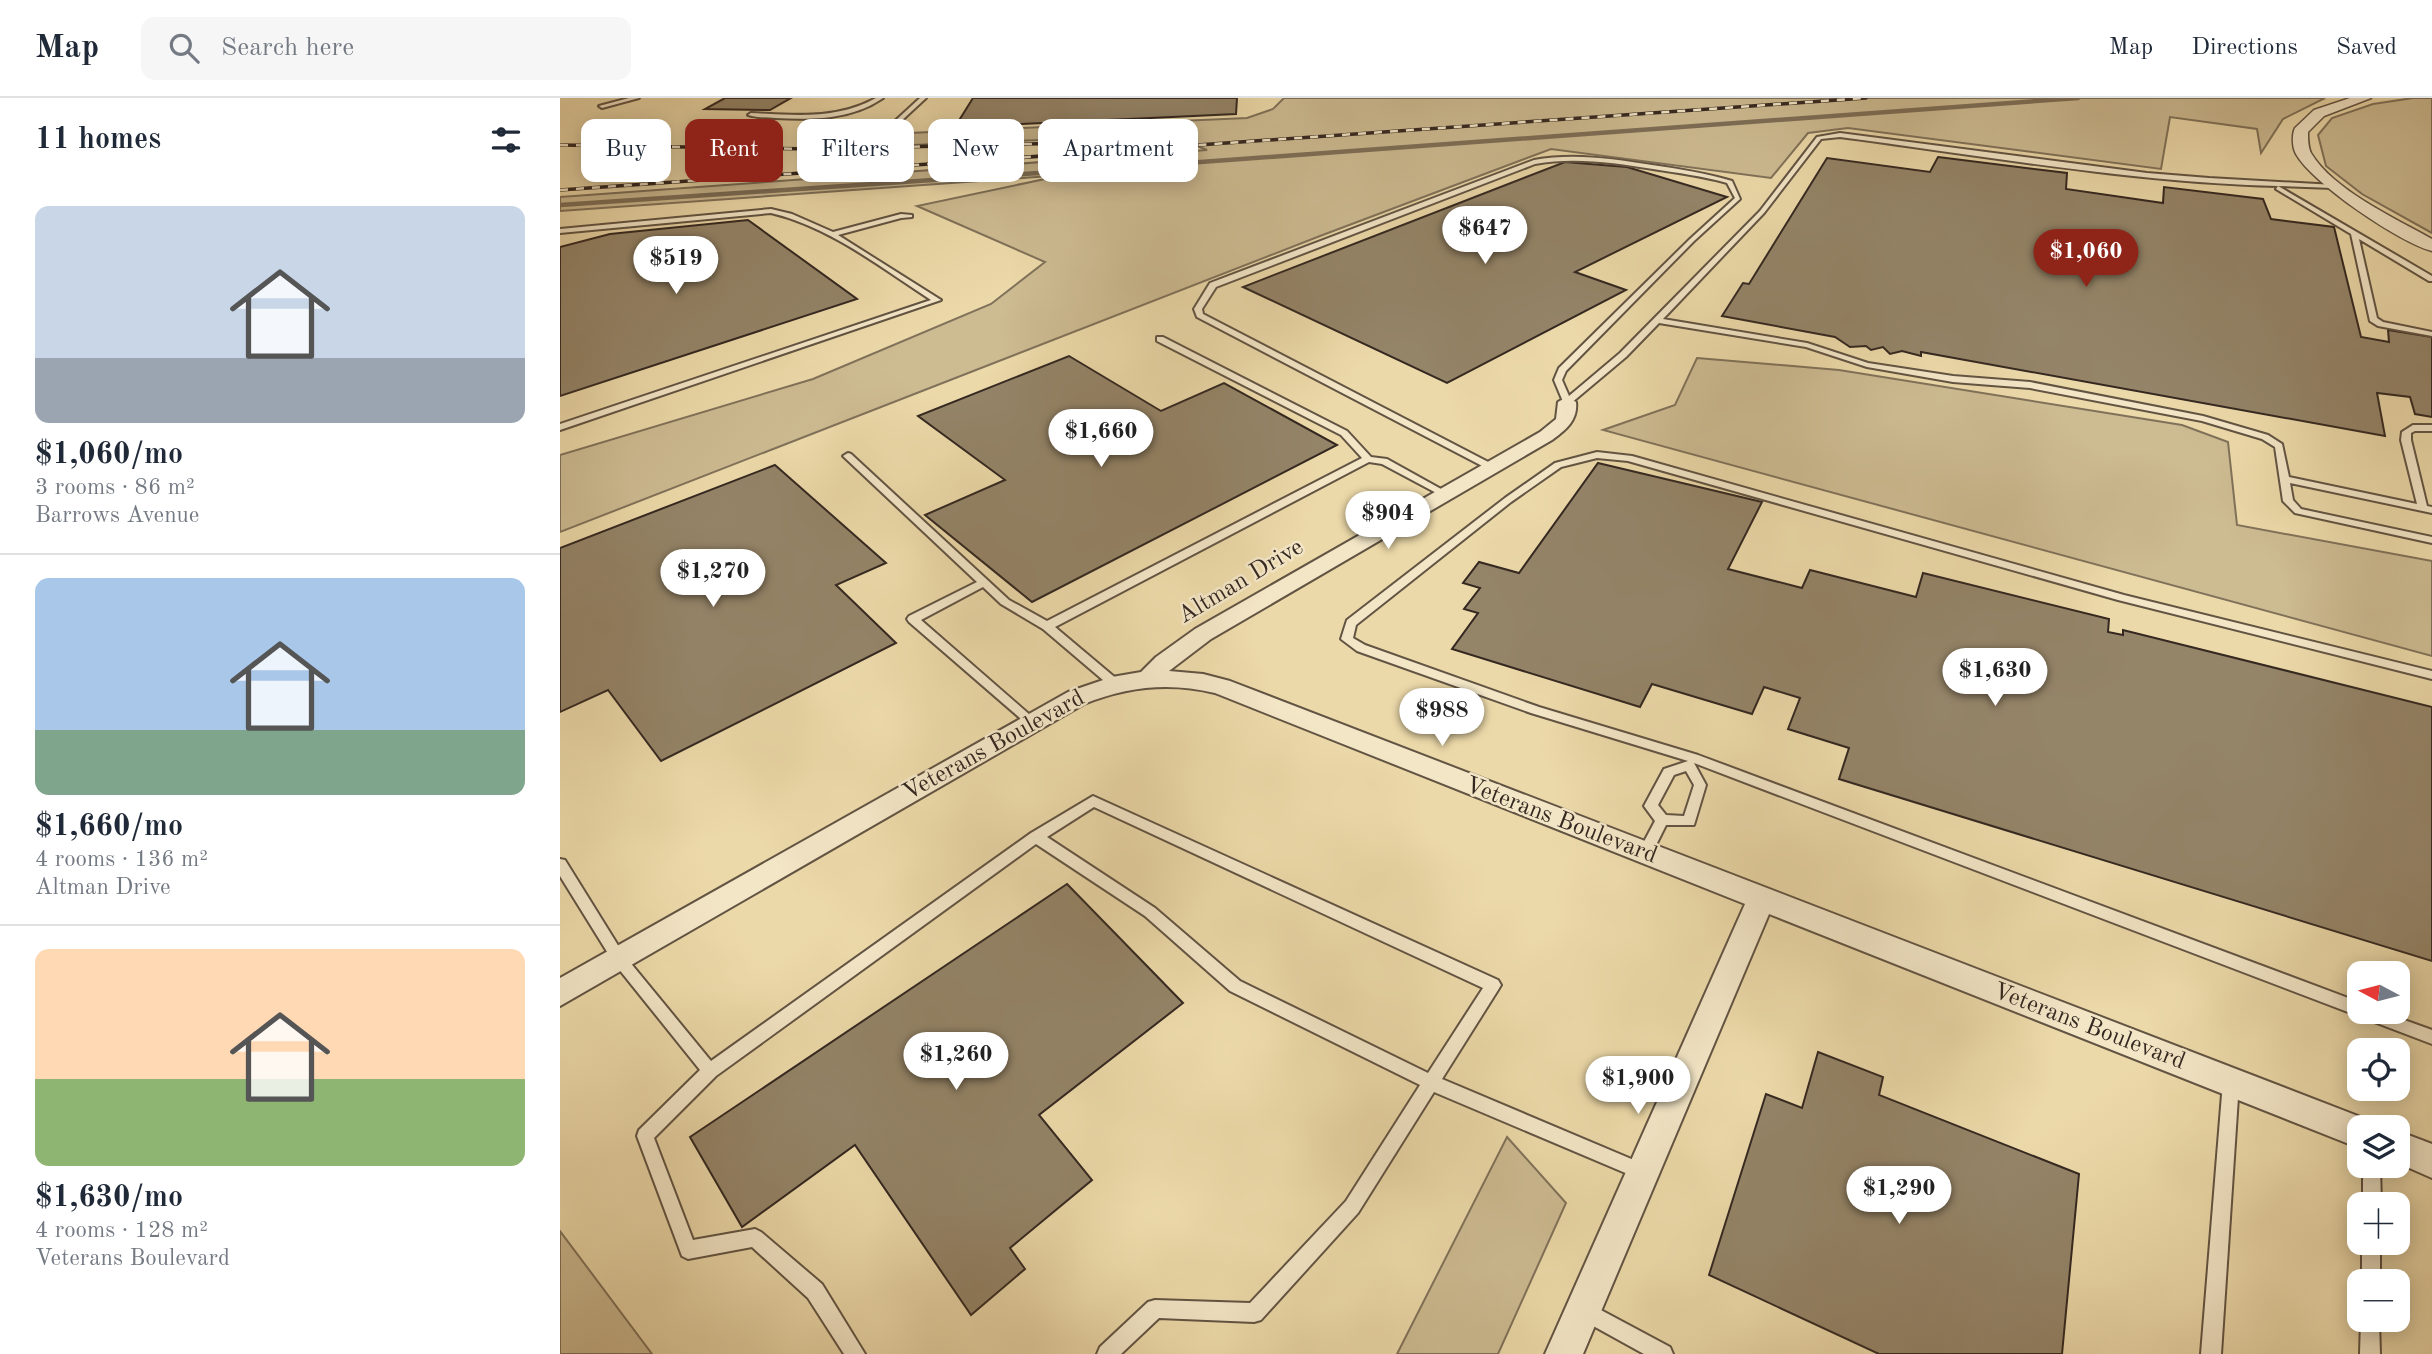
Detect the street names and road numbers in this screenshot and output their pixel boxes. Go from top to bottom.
street label: Altman Drive [1174,535,1308,629]
street label: Veterans Boulevard [899,686,1089,806]
street label: Veterans Boulevard [1462,773,1660,869]
street label: Veterans Boulevard [1990,979,2188,1075]

